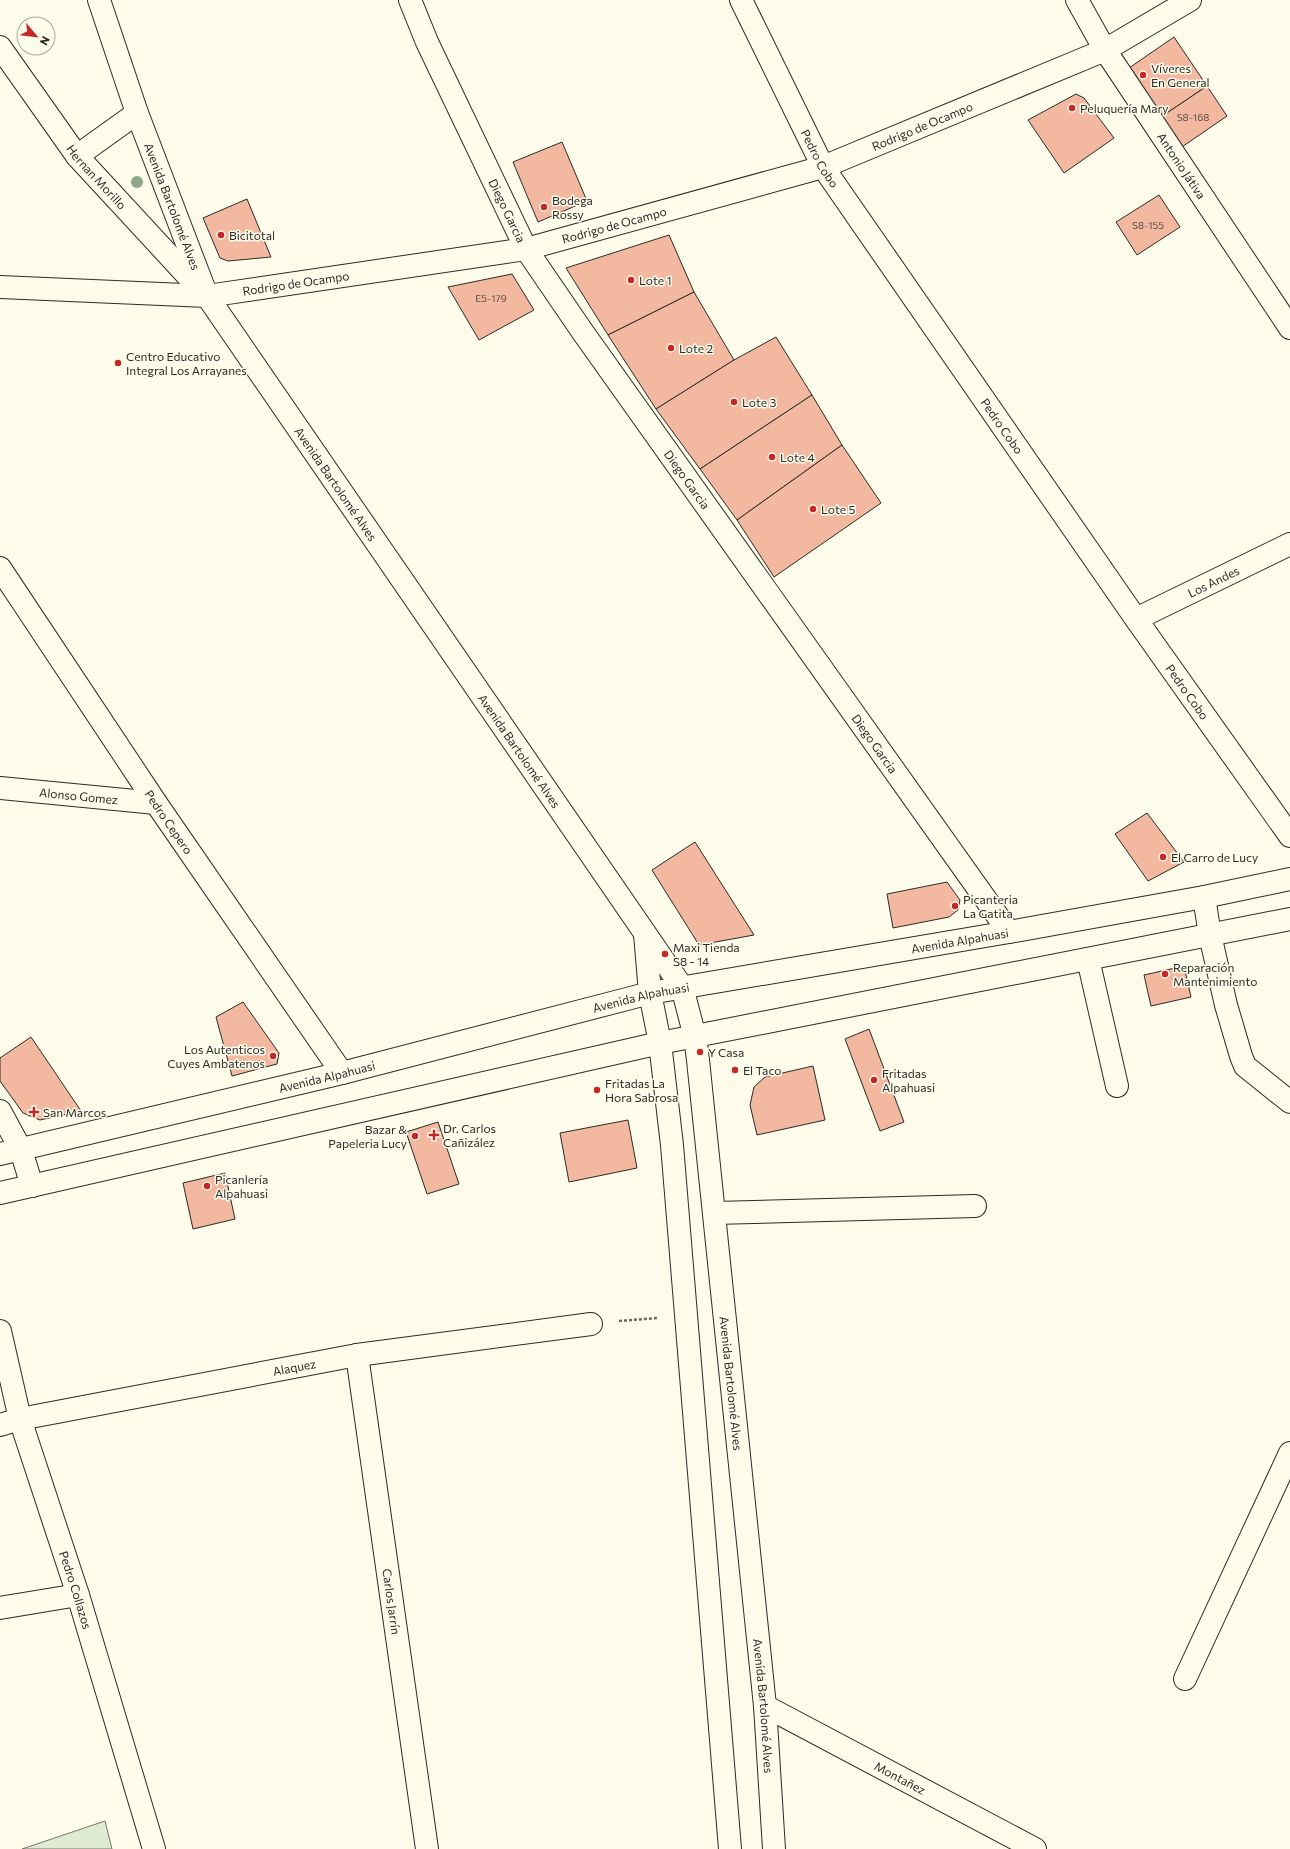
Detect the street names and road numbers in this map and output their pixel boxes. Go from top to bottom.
street label: Rodrigo de Ocampo [870,99,975,153]
street label: Pedro Cobo [799,127,842,190]
street label: Antonio Játiva [1155,130,1209,201]
street label: Avenida Bartolomé Alves [142,141,203,272]
street label: Hernan Morillo [64,142,129,212]
street label: Diego Garcia [486,176,529,245]
street label: Rodrigo de Ocampo [560,204,668,246]
street label: Rodrigo de Ocampo [241,268,350,298]
street label: Pedro Cobo [978,395,1026,456]
street label: Avenida Bartolomé Alves [292,424,380,543]
street label: Diego Garcia [662,447,713,512]
street label: Los Andes [1185,563,1241,600]
street label: Pedro Cobo [1163,661,1212,722]
street label: Avenida Bartolomé Alves [476,691,564,810]
street label: Diego Garcia [849,711,901,776]
street label: Alonso Gomez [39,785,119,806]
street label: Pedro Cepero [142,787,196,857]
street label: Avenida Alpahuasi [910,925,1010,956]
street label: Avenida Alpahuasi [591,979,690,1015]
street label: Avenida Alpahuasi [277,1058,377,1095]
street label: Avenida Bartolomé Alves [718,1316,745,1451]
street label: Alaquez [271,1356,317,1378]
street label: Pedro Collazos [57,1549,95,1630]
street label: Carlos Jarrín [380,1568,404,1635]
street label: Avenida Bartolomé Alves [751,1638,776,1773]
street label: Montañez [872,1758,928,1797]

